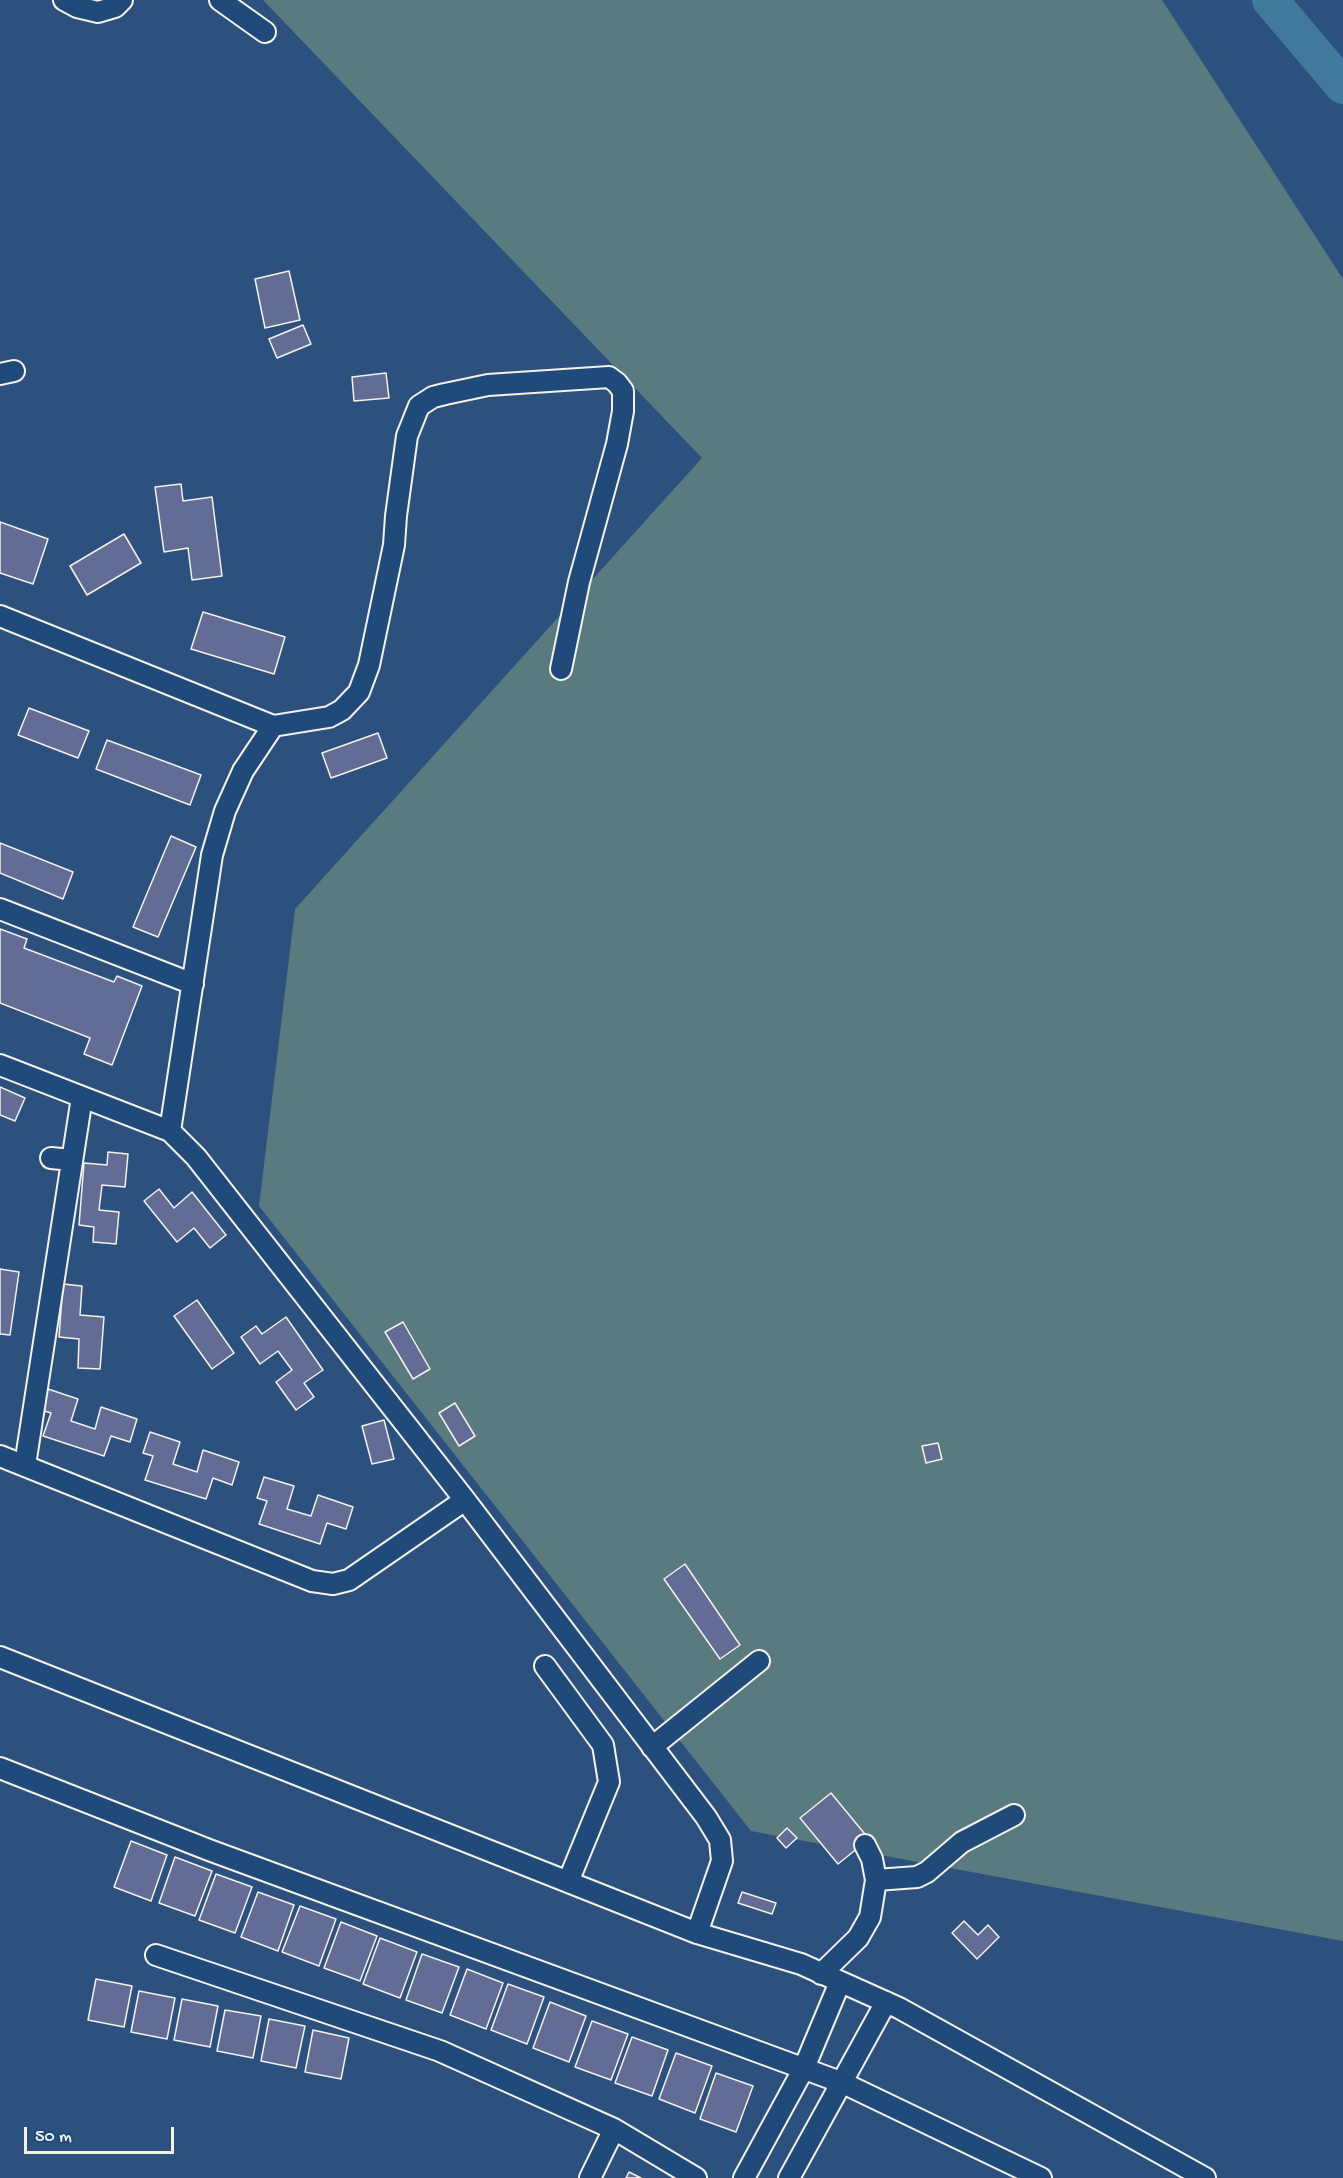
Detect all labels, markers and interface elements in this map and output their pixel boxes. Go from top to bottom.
scale bar [27,2115,177,2153]
text: 50 m [35,2127,72,2148]

